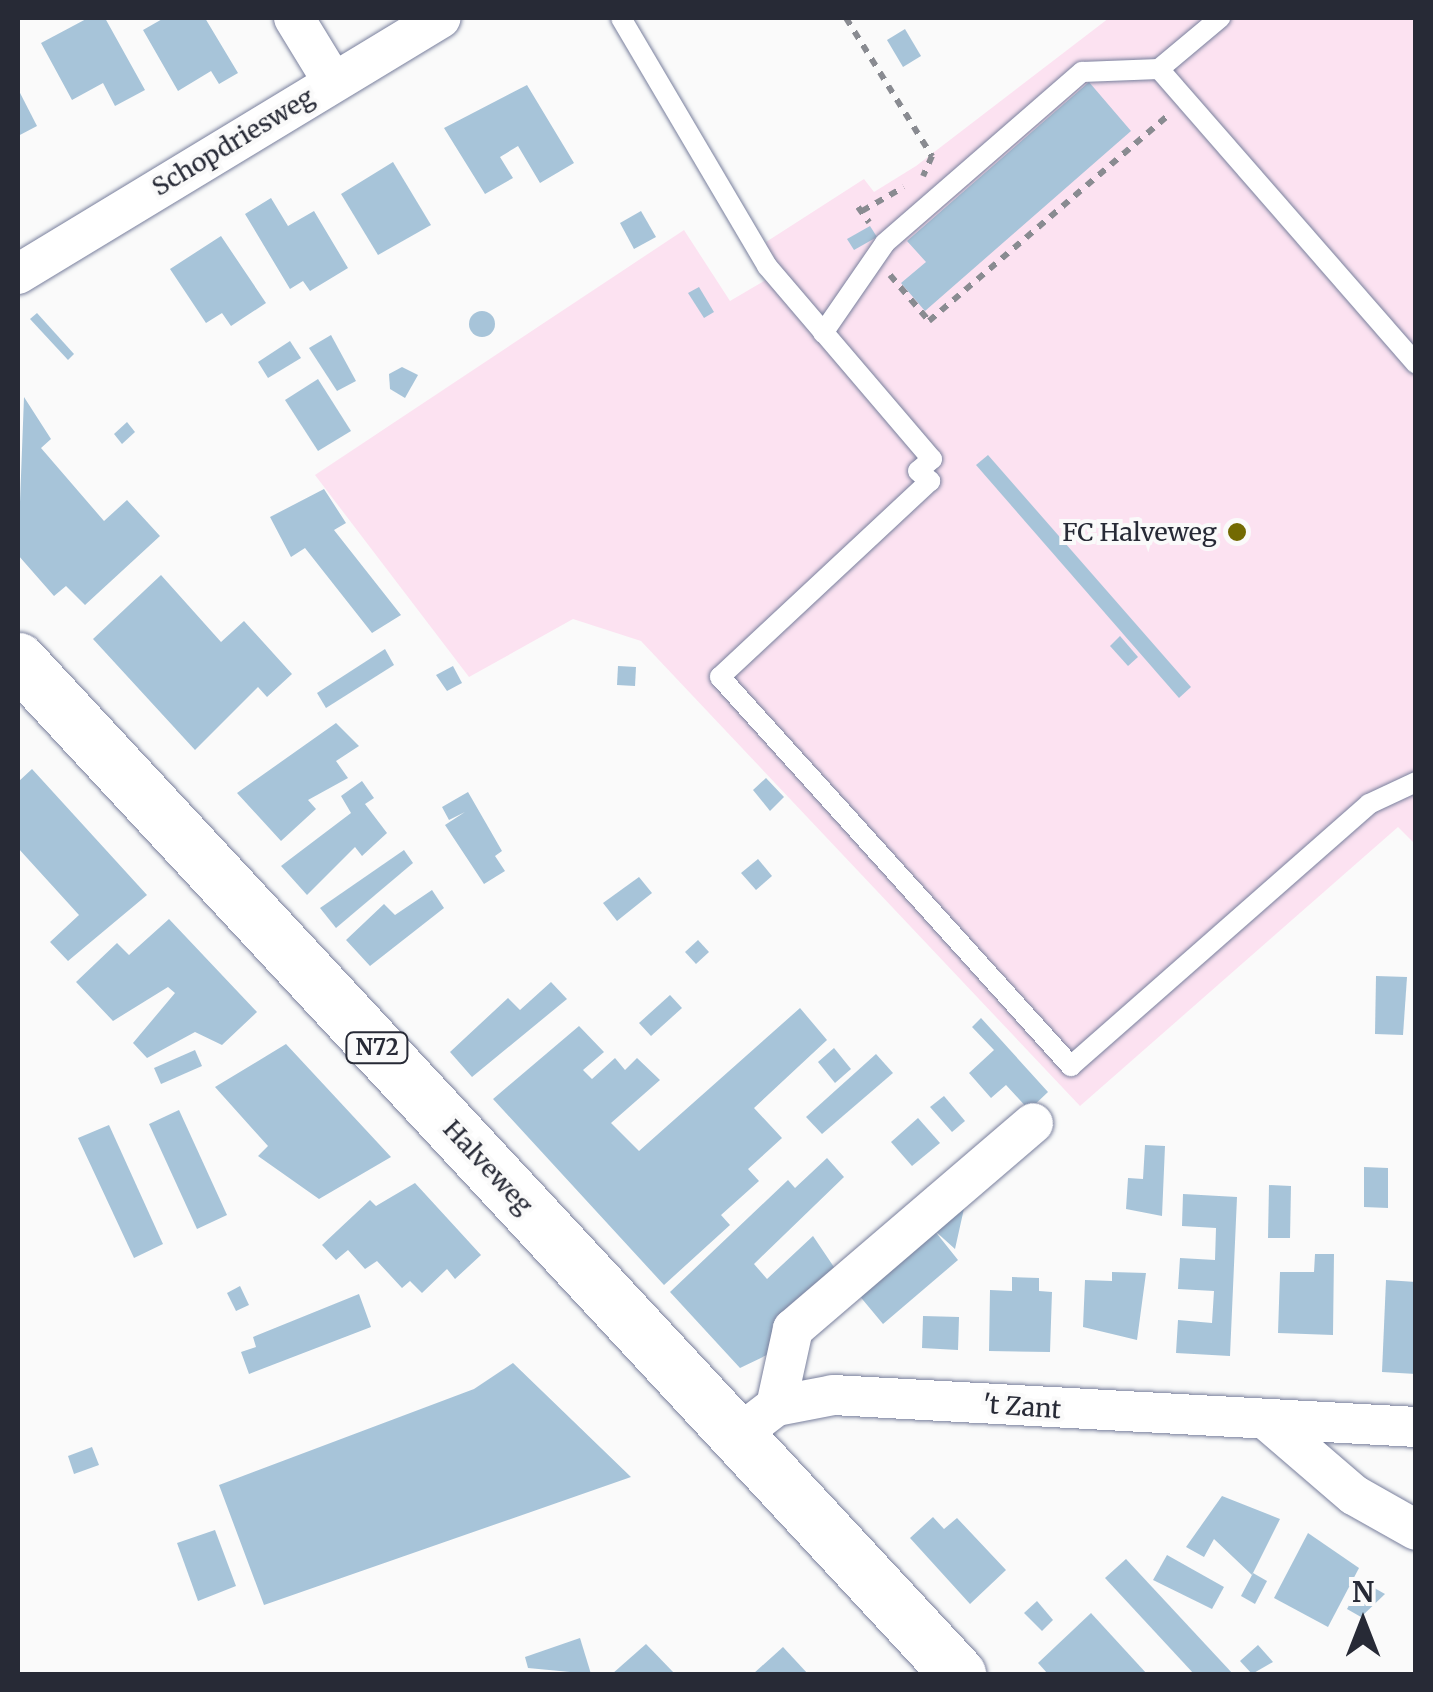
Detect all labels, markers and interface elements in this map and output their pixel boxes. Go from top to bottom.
street label: Schopdriesweg [147,82,319,202]
place label: FC Halveweg [1062,517,1217,547]
marker: FC Halveweg [1226,521,1248,543]
road number: N72 [344,1031,410,1065]
street label: Halveweg [437,1114,539,1220]
street label: 't Zant [982,1389,1062,1425]
north arrow [1313,1572,1413,1672]
text: N [1352,1574,1374,1610]

